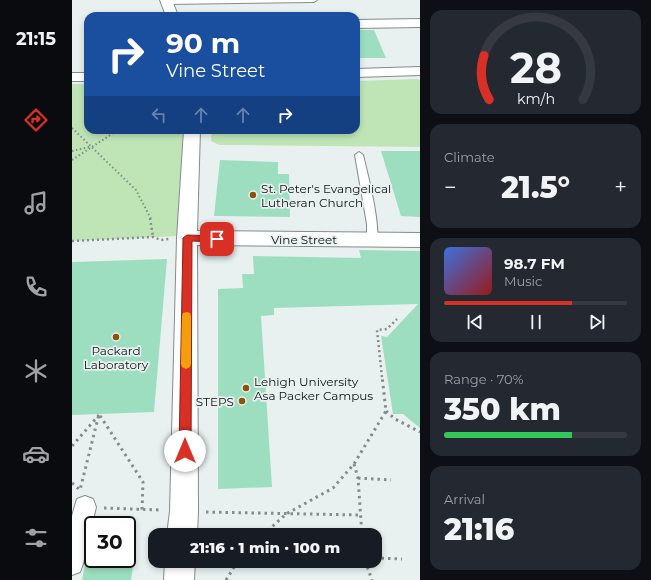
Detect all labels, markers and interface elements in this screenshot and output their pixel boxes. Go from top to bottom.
text: 90 m [166,26,240,60]
text: 21:15 [16,28,56,50]
icon: right [100,28,152,80]
text: 28 [510,43,562,93]
text: Vine Street [166,60,265,82]
text: km/h [516,90,555,108]
icon: left [148,104,170,126]
icon: ahead [190,104,212,126]
icon: ahead [232,104,254,126]
icon: right [274,104,296,126]
icon: directions [22,106,50,134]
text: Climate [444,149,495,165]
text: 21.5° [501,169,570,206]
text: − [444,174,457,201]
text: + [614,174,627,201]
place label: St. Peter's Evangelical Lutheran Church [261,181,391,210]
icon: music [22,189,50,217]
marker: St. Peter's Evangelical Lutheran Church [248,190,258,200]
pin [200,222,234,256]
icon: arrive [206,228,228,250]
street label: Vine Street [271,232,337,247]
text: 98.7 FM [504,254,565,273]
icon: phone [22,273,50,301]
text: Music [504,273,542,289]
icon: previous [464,311,486,333]
icon: pause [525,311,547,333]
icon: next [586,311,608,333]
marker: Packard Laboratory [111,332,121,342]
place label: Packard Laboratory [84,343,149,372]
icon: climate [22,357,50,385]
text: Range · 70% [444,371,523,387]
place label: Lehigh University Asa Packer Campus [254,374,373,403]
marker: Lehigh University Asa Packer Campus [241,383,251,393]
text: 350 km [444,391,561,428]
place label: STEPS [196,394,234,409]
marker: STEPS [237,396,247,406]
position arrow [164,430,206,472]
icon: car [22,440,50,468]
text: Arrival [444,491,485,507]
text: 21:16 [444,511,514,548]
speed limit sign: 30 [84,516,136,568]
icon: filters [22,524,50,552]
text: 21:16 · 1 min · 100 m [190,538,340,557]

